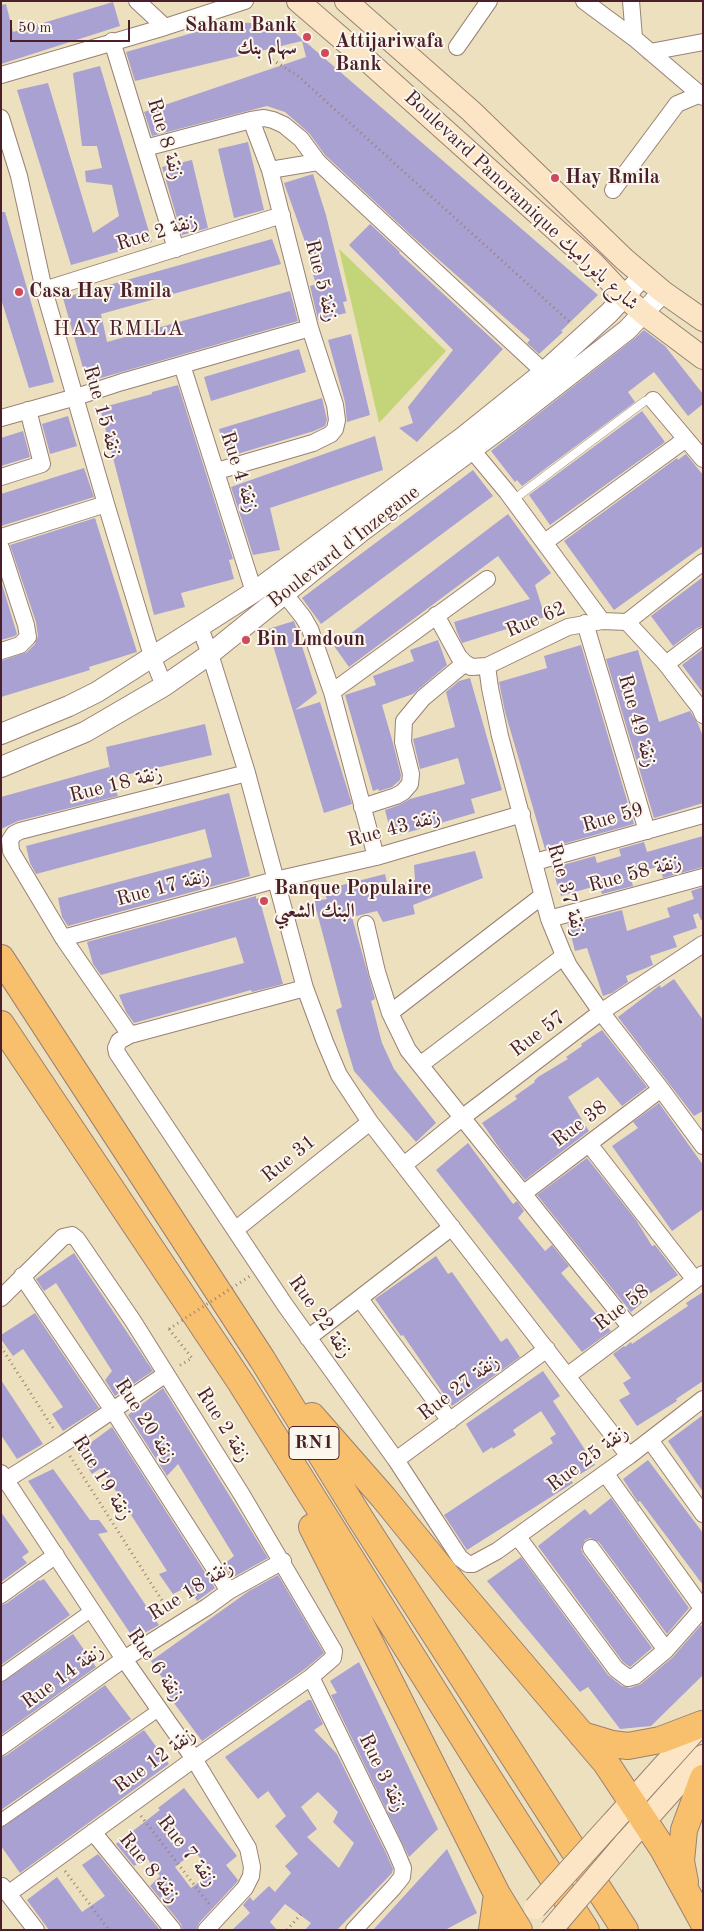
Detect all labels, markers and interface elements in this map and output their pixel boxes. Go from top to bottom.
scale bar [12,10,132,42]
place label: Saham Bank سهام بنك [185,14,297,61]
text: 50 m [18,21,52,36]
place label: Attijariwafa Bank [335,30,444,77]
marker: Saham Bank سهام بنك [301,31,313,43]
marker: Attijariwafa Bank [319,47,331,59]
street label: Boulevard Panoramique شارع بانوراميك [399,86,643,316]
street label: Rue 8 زنقة [141,95,189,183]
place label: Hay Rmila [565,166,660,190]
marker: Hay Rmila [549,172,561,184]
street label: Rue 2 زنقة [113,209,201,257]
street label: Rue 5 زنقة [299,237,343,325]
place label: Casa Hay Rmila [29,280,172,304]
marker: Casa Hay Rmila [13,286,25,298]
district label: HAY RMILA [52,316,186,342]
street label: Rue 15 زنقة [77,363,127,461]
street label: Rue 4 زنقة [215,428,263,516]
street label: Boulevard d'Inzegane [263,480,425,614]
street label: Rue 62 [502,597,570,643]
place label: Bin Lmdoun [256,628,365,652]
marker: Bin Lmdoun [240,634,252,646]
street label: Rue 49 زنقة [612,672,662,770]
street label: Rue 18 زنقة [67,762,165,808]
street label: Rue 59 [579,798,647,838]
street label: Rue 43 زنقة [345,805,443,853]
street label: Rue 37 زنقة [541,841,591,939]
street label: Rue 58 زنقة [586,850,684,898]
street label: Rue 17 زنقة [114,864,212,912]
place label: Banque Populaire البنك الشعبي [274,877,431,924]
marker: Banque Populaire البنك الشعبي [258,895,270,907]
street label: Rue 57 [506,1005,570,1063]
street label: Rue 38 [548,1095,612,1153]
street label: Rue 31 [257,1130,321,1188]
street label: Rue 22 زنقة [283,1271,357,1363]
street label: Rue 58 [590,1279,654,1337]
street label: Rue 27 زنقة [414,1350,504,1426]
street label: Rue 20 زنقة [109,1374,181,1468]
street label: Rue 2 زنقة [191,1383,255,1467]
street label: Rue 25 زنقة [543,1421,633,1497]
road number: RN1 [289,1426,339,1460]
street label: Rue 19 زنقة [67,1431,137,1525]
street label: Rue 18 زنقة [144,1556,238,1626]
street label: Rue 6 زنقة [121,1624,189,1706]
street label: Rue 14 زنقة [17,1639,109,1715]
street label: Rue 12 زنقة [109,1723,201,1799]
street label: Rue 3 زنقة [353,1730,411,1816]
street label: Rue 7 زنقة [152,1811,222,1891]
street label: Rue 8 زنقة [113,1828,185,1908]

